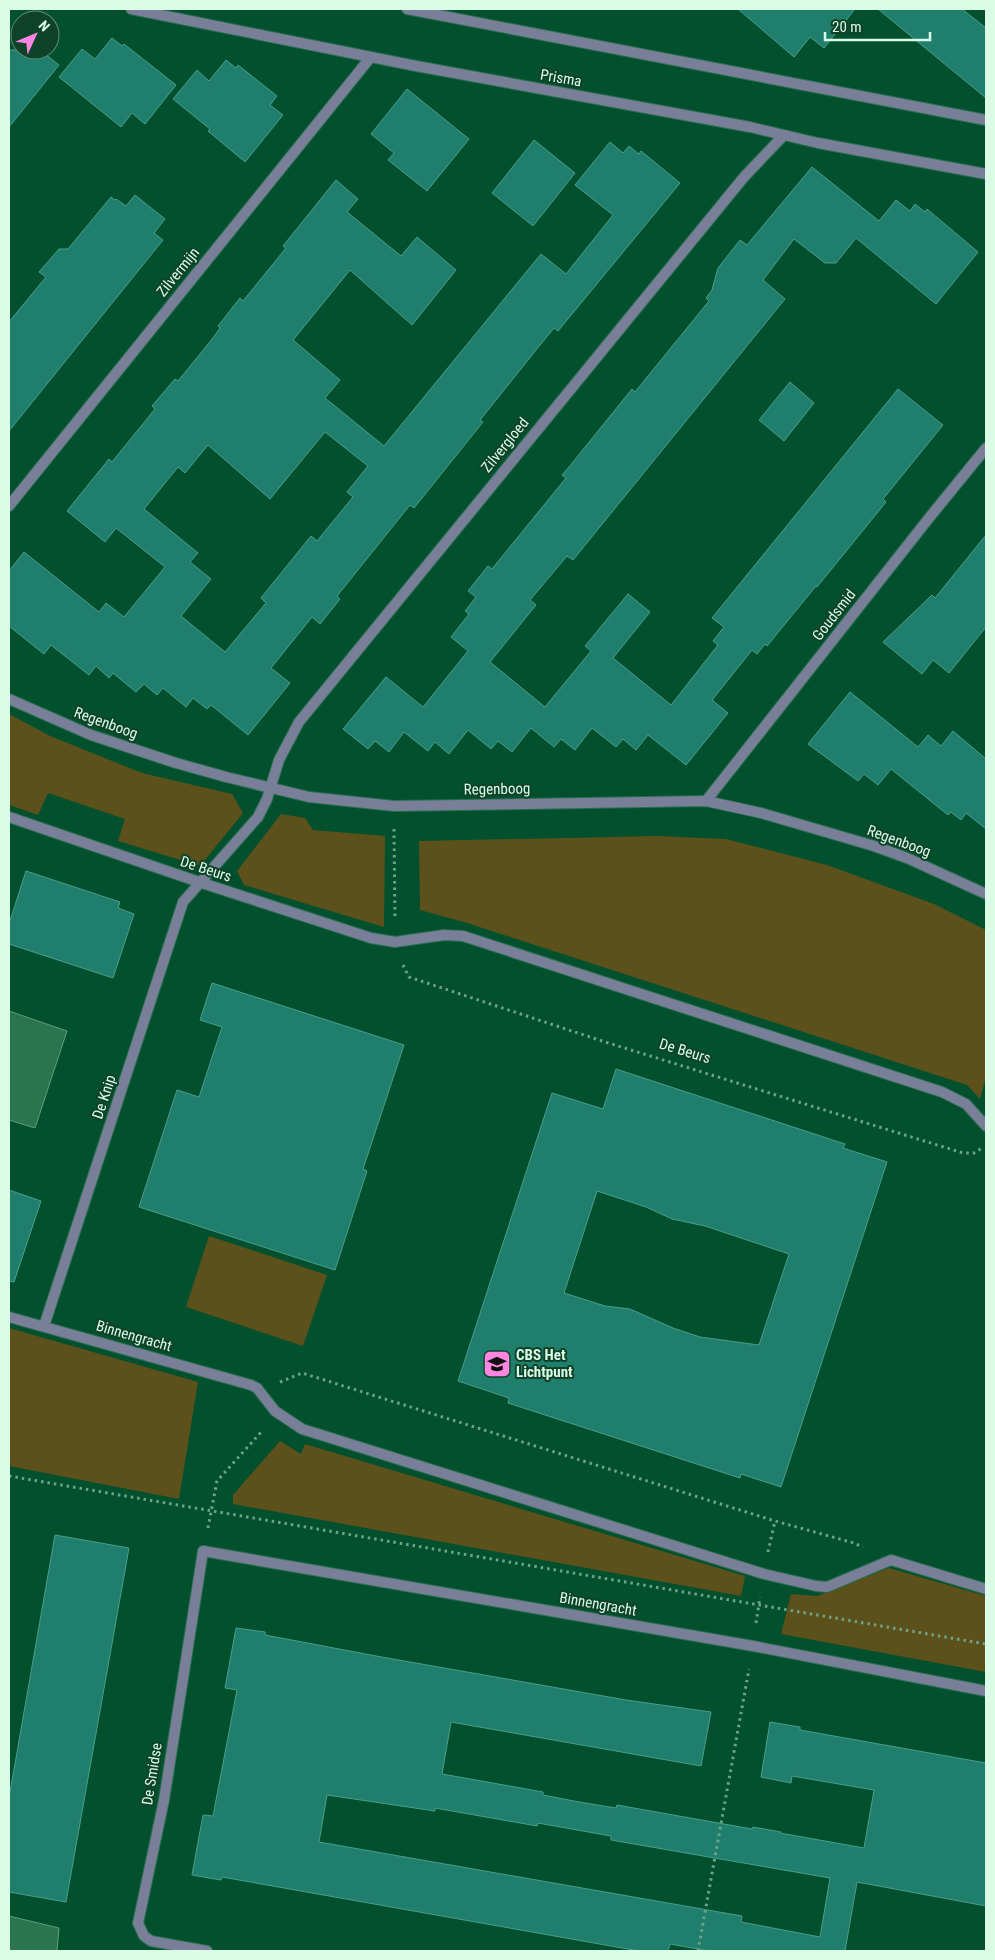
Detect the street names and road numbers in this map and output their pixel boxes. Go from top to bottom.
street label: Prisma [539,66,583,90]
street label: Zilvermijn [153,244,203,300]
street label: Zilvergloed [477,414,533,476]
street label: Goudsmid [808,586,860,644]
street label: Regenboog [72,703,140,743]
street label: Regenboog [464,779,530,799]
street label: Regenboog [865,821,933,861]
street label: De Beurs [178,852,234,886]
street label: De Beurs [657,1035,713,1067]
street label: De Knip [88,1073,120,1121]
street label: Binnengracht [94,1317,174,1355]
street label: Binnengracht [558,1588,638,1620]
street label: De Smidse [138,1742,166,1806]

